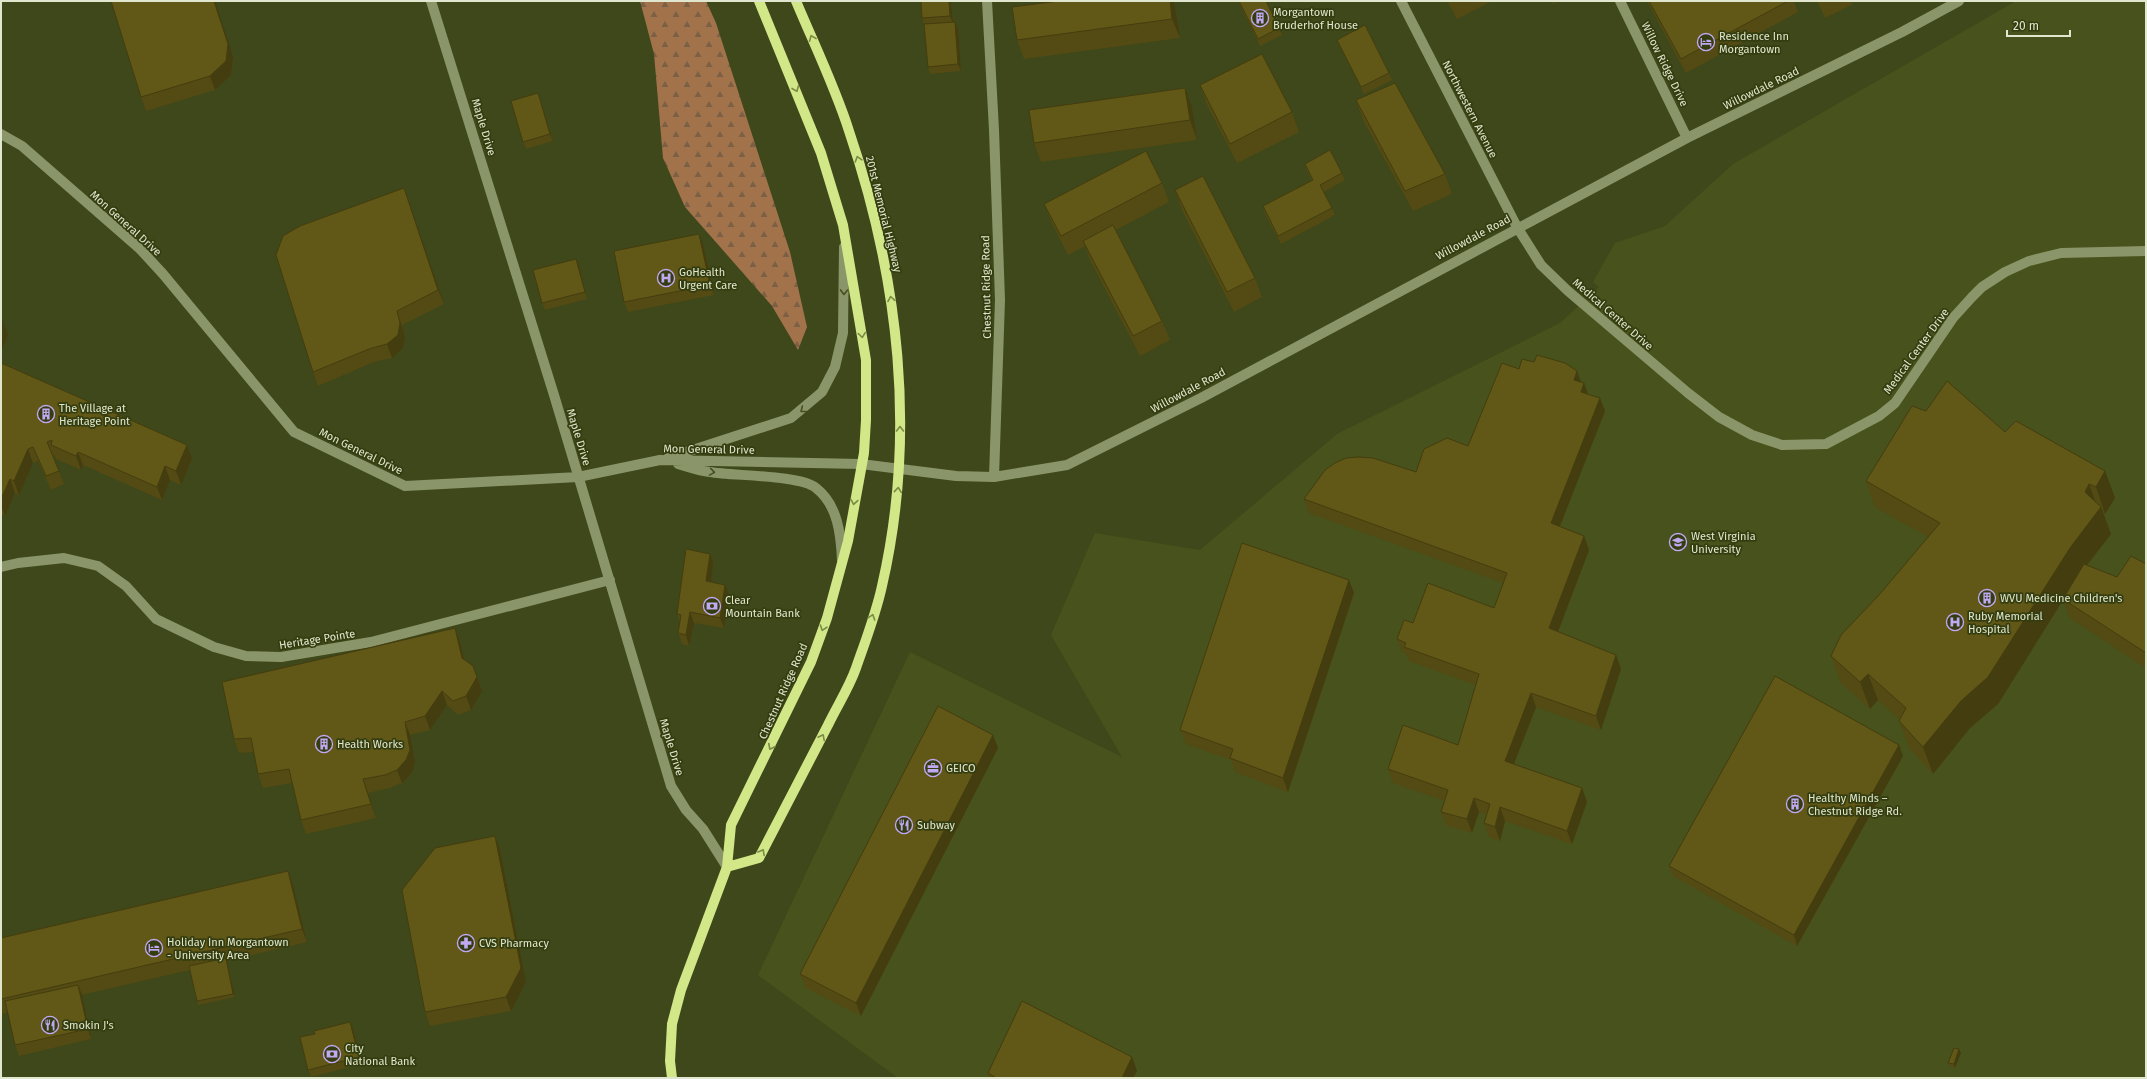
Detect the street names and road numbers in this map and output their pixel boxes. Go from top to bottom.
street label: Willow Ridge Drive [1638,20,1691,109]
street label: Northwestern Avenue [1439,58,1500,160]
street label: Willowdale Road [1721,64,1801,112]
street label: Maple Drive [469,97,498,157]
street label: 201st Memorial Highway [863,155,904,274]
street label: Mon General Drive [87,188,164,259]
street label: Willowdale Road [1434,212,1513,263]
street label: Chestnut Ridge Road [979,235,994,339]
street label: Medical Center Drive [1570,276,1656,353]
street label: Medical Center Drive [1881,306,1952,397]
street label: Willowdale Road [1149,365,1228,416]
street label: Maple Drive [564,407,593,467]
street label: Mon General Drive [317,426,405,477]
street label: Mon General Drive [663,442,755,457]
street label: Heritage Pointe [278,627,356,652]
street label: Chestnut Ridge Road [756,641,810,741]
street label: Maple Drive [657,717,686,777]

